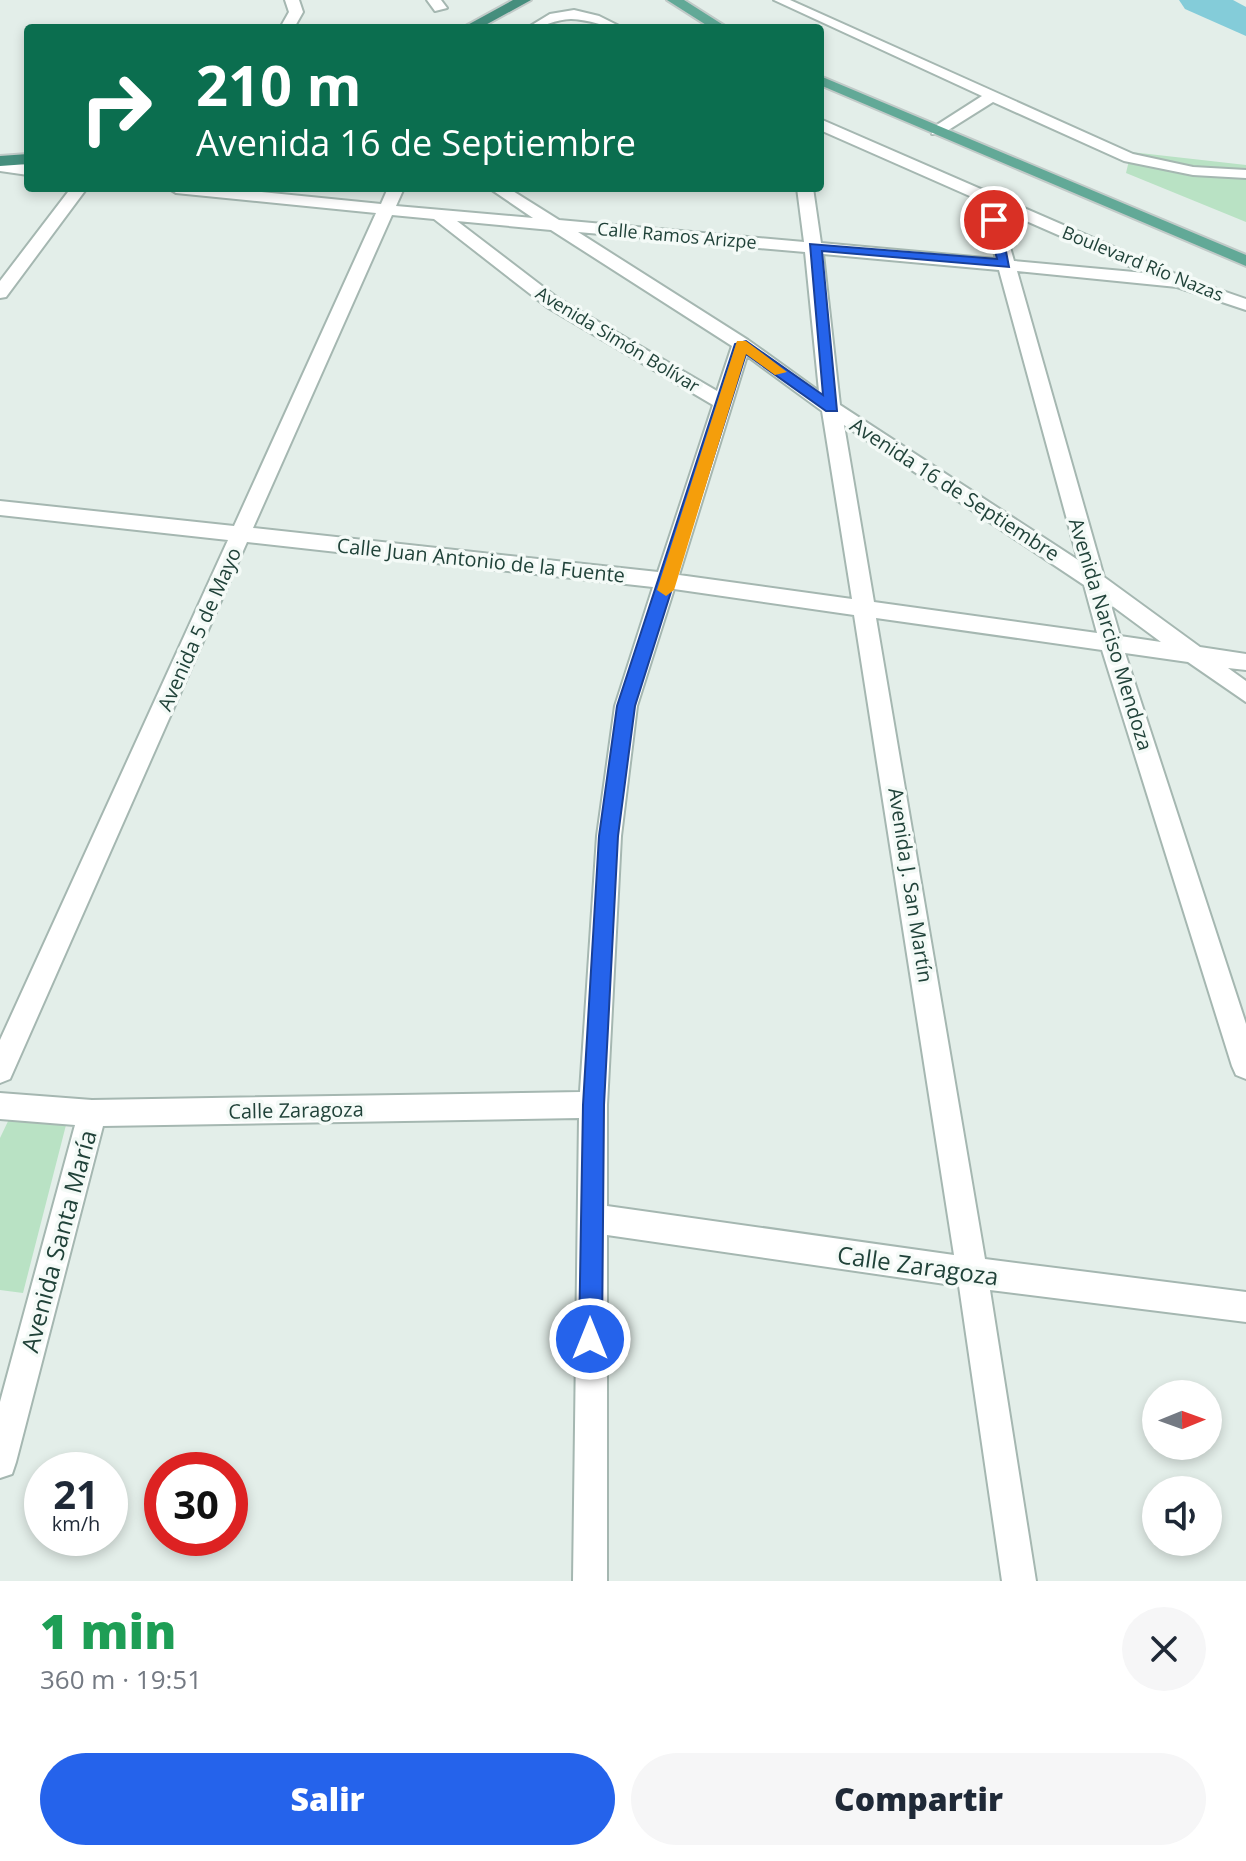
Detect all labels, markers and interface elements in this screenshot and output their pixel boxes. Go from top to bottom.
text: 210 m [196,46,362,122]
icon: right [64,56,168,160]
text: Avenida 16 de Septiembre [196,118,636,167]
pin [960,186,1028,254]
icon: arrive [972,198,1016,242]
street label: Calle Ramos Arizpe [596,216,758,254]
street label: Boulevard Río Nazas [1059,220,1227,306]
street label: Avenida Simón Bolívar [532,280,705,398]
street label: Avenida 16 de Septiembre [845,411,1065,567]
street label: Avenida Narciso Mendoza [1063,514,1159,754]
street label: Calle Juan Antonio de la Fuente [336,531,626,589]
street label: Avenida 5 de Mayo [151,543,247,715]
street label: Avenida J. San Martín [882,786,940,984]
street label: Calle Zaragoza [228,1095,364,1125]
street label: Avenida Santa María [12,1126,104,1356]
street label: Calle Zaragoza [835,1237,1001,1293]
position arrow [548,1297,632,1381]
north arrow [1142,1380,1222,1460]
map controls [1142,1380,1222,1556]
speed limit sign: 30 [144,1452,248,1556]
text: 21 [53,1466,99,1521]
button: sound [1142,1476,1222,1556]
text: km/h [52,1510,100,1537]
text: 1 min [40,1598,176,1663]
button: close [1122,1607,1206,1691]
text: 360 m · 19:51 [40,1661,202,1697]
button: Salir [40,1753,615,1845]
button: Compartir [631,1753,1206,1845]

